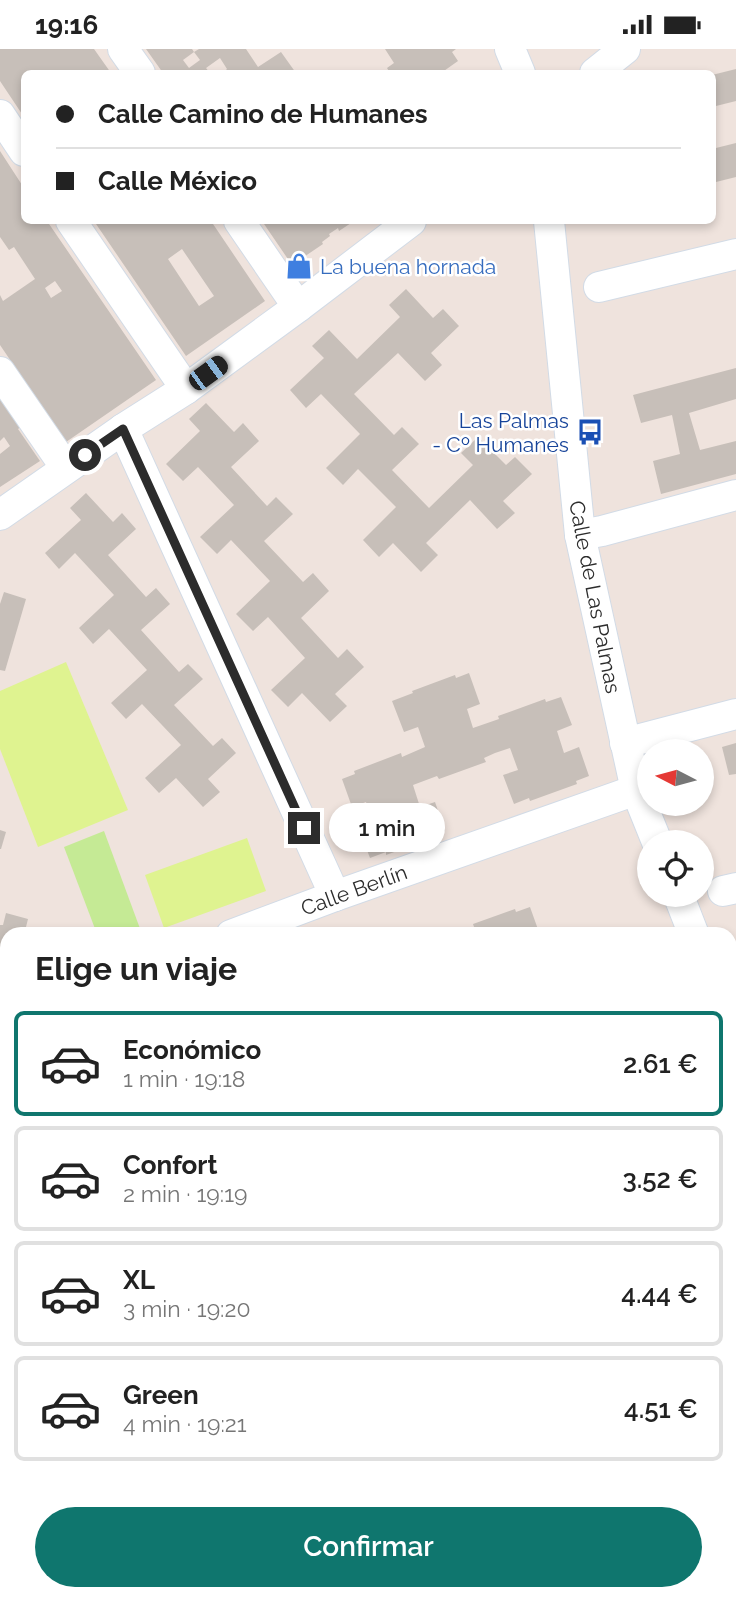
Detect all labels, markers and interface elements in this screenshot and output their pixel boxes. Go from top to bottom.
text: 19:16 [35,10,98,40]
text: Calle Camino de Humanes [98,99,428,129]
text: Calle México [98,166,257,196]
shop icon: La buena hornada [284,251,314,281]
place label: La buena hornada [320,254,496,279]
car [185,352,232,394]
place label: Las Palmas - Cº Humanes [432,408,569,457]
bus stop icon: Las Palmas - Cº Humanes [575,417,605,447]
route start [69,439,101,471]
street label: Calle de Las Palmas [564,498,626,696]
north arrow [637,739,714,815]
map controls [637,739,714,907]
callout: 1 min [328,803,444,853]
route end [288,812,320,844]
text: 1 min [358,814,416,841]
button: locate [637,830,714,907]
street label: Calle Berlín [297,859,411,921]
text: Elige un viaje [35,950,237,987]
icon: car [39,1032,102,1095]
text: Económico [123,1035,261,1065]
text: 2.61 € [623,1049,698,1079]
text: 1 min · 19:18 [123,1065,245,1092]
icon: car [39,1147,102,1210]
text: Confort [123,1150,217,1180]
text: 3.52 € [622,1164,698,1194]
text: 2 min · 19:19 [123,1180,247,1207]
icon: car [39,1262,102,1325]
text: XL [123,1265,155,1295]
text: 4.44 € [621,1279,698,1309]
text: 3 min · 19:20 [123,1295,251,1322]
icon: car [39,1377,102,1440]
text: Green [123,1380,199,1410]
text: 4.51 € [624,1394,698,1424]
text: 4 min · 19:21 [123,1410,247,1437]
button: Confirmar [35,1507,702,1587]

